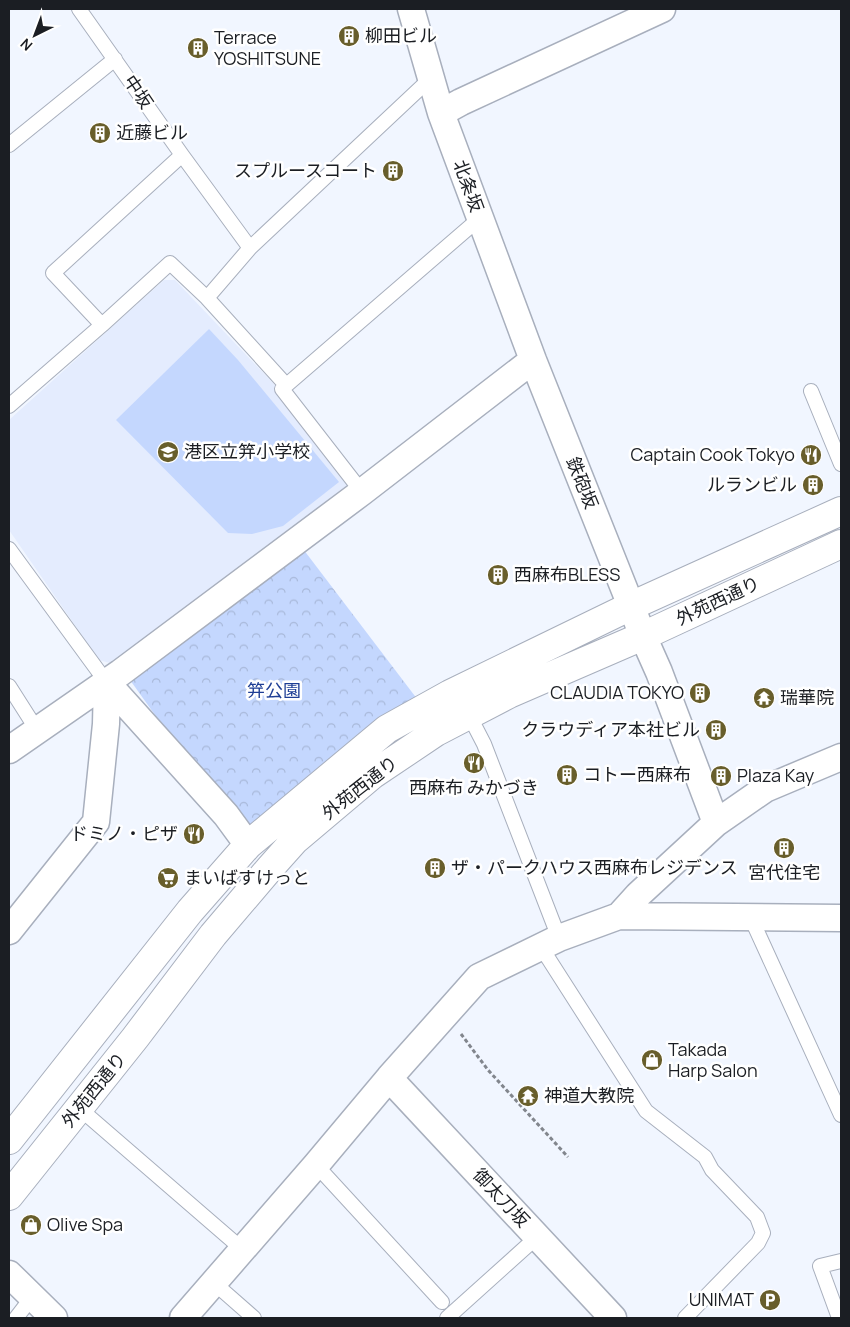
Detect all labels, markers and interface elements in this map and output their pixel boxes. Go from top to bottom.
north arrow [10,10,60,60]
place label: 柳田ビル [365,23,437,47]
building icon: 柳田ビル [337,24,361,48]
place label: Terrace YOSHITSUNE [214,25,321,70]
text: N [16,35,36,55]
building icon: Terrace YOSHITSUNE [186,36,210,60]
street label: 中坂 [119,70,159,113]
place label: 近藤ビル [116,120,188,144]
building icon: 近藤ビル [88,121,112,145]
street label: 北条坂 [448,156,489,215]
place label: スプルースコート [234,158,377,182]
building icon: スプルースコート [381,159,405,183]
place label: 港区立笄小学校 [184,439,310,463]
school or university icon: 港区立笄小学校 [156,440,180,464]
place label: Captain Cook Tokyo [630,442,795,466]
restaurant icon: Captain Cook Tokyo [799,443,823,467]
street label: 鉄砲坂 [562,453,604,512]
place label: ルランビル [707,472,797,496]
building icon: ルランビル [801,473,825,497]
place label: 西麻布BLESS [514,562,620,586]
building icon: 西麻布BLESS [486,563,510,587]
street label: 外苑西通り [672,570,763,630]
park label: 笄公園 [247,678,301,702]
place label: CLAUDIA TOKYO [550,680,684,704]
building icon: CLAUDIA TOKYO [688,681,712,705]
place label: 瑞華院 [780,685,834,709]
temple icon: 瑞華院 [752,686,776,710]
place label: クラウディア本社ビル [521,717,700,741]
building icon: クラウディア本社ビル [704,718,728,742]
street label: 外苑西通り [317,750,402,824]
restaurant icon: 西麻布 みかづき [462,751,486,775]
place label: コトー西麻布 [583,762,691,786]
building icon: コトー西麻布 [555,763,579,787]
place label: Plaza Kay [737,763,815,787]
building icon: Plaza Kay [709,764,733,788]
place label: 西麻布 みかづき [409,775,539,799]
place label: ドミノ・ピザ [70,821,178,845]
restaurant icon: ドミノ・ピザ [182,822,206,846]
building icon: 宮代住宅 [772,836,796,860]
place label: ザ・パークハウス西麻布レジデンス [451,855,738,879]
building icon: ザ・パークハウス西麻布レジデンス [423,856,447,880]
place label: 宮代住宅 [748,860,820,884]
place label: まいばすけっと [184,865,310,889]
supermarket icon: まいばすけっと [156,866,180,890]
place label: Takada Harp Salon [668,1037,758,1082]
street label: 外苑西通り [56,1047,131,1132]
shop icon: Takada Harp Salon [640,1048,664,1072]
place label: 神道大教院 [544,1083,634,1107]
temple icon: 神道大教院 [516,1084,540,1108]
street label: 御太刀坂 [468,1163,535,1232]
place label: Olive Spa [47,1212,123,1236]
shop icon: Olive Spa [19,1213,43,1237]
place label: UNIMAT [689,1287,754,1311]
parking icon: UNIMAT [758,1288,782,1312]

